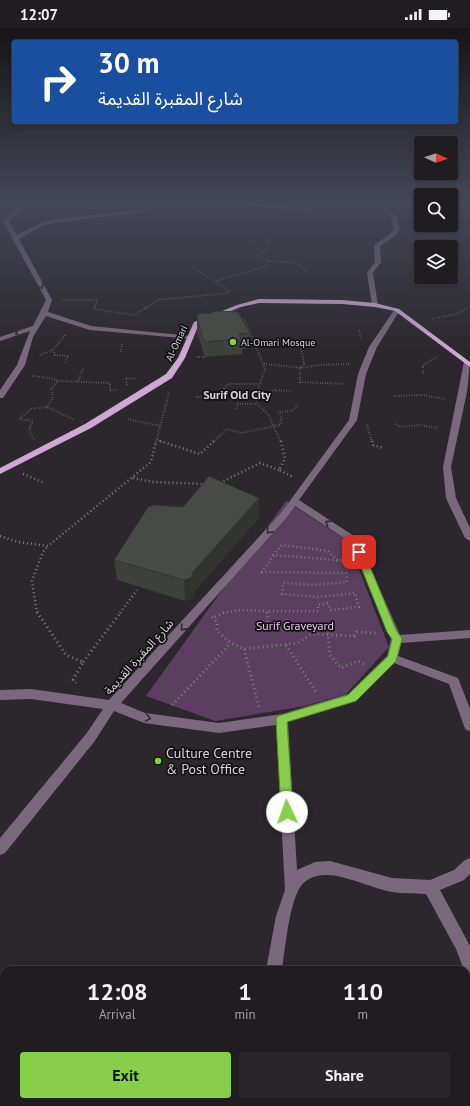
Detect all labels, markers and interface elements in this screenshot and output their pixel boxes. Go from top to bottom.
text: 12:07 [20,5,58,24]
text: 30 m [98,44,159,81]
icon: right [32,56,84,108]
text: شارع المقبرة القديمة [98,87,243,110]
north arrow [414,136,458,180]
map controls [414,136,458,284]
button: search [414,188,458,232]
button: layers [414,240,458,284]
one-way arrow [36,282,44,289]
street label: Al-Omari [162,323,190,363]
one-way arrow [15,328,22,337]
place label: Al-Omari Mosque [241,336,315,349]
marker: Al-Omari Mosque [228,337,238,347]
district label: Surif Old City [203,387,271,402]
one-way arrow [326,521,333,528]
one-way arrow [267,526,274,534]
pin [342,535,376,569]
icon: arrive [348,541,370,563]
street label: شارع المقبرة القديمة [101,616,178,699]
park label: Surif Graveyard [256,618,334,633]
one-way arrow [180,623,187,630]
one-way arrow [145,713,152,722]
place label: Culture Centre & Post Office [166,744,252,778]
marker: Culture Centre & Post Office [153,756,163,766]
position arrow [266,791,308,833]
text: 12:08 [87,976,148,1007]
text: 1 [238,976,252,1007]
text: 110 [342,976,383,1007]
text: Arrival [99,1006,135,1023]
text: min [234,1006,256,1023]
text: m [358,1006,368,1023]
button: Exit [20,1052,231,1098]
button: Share [239,1052,450,1098]

